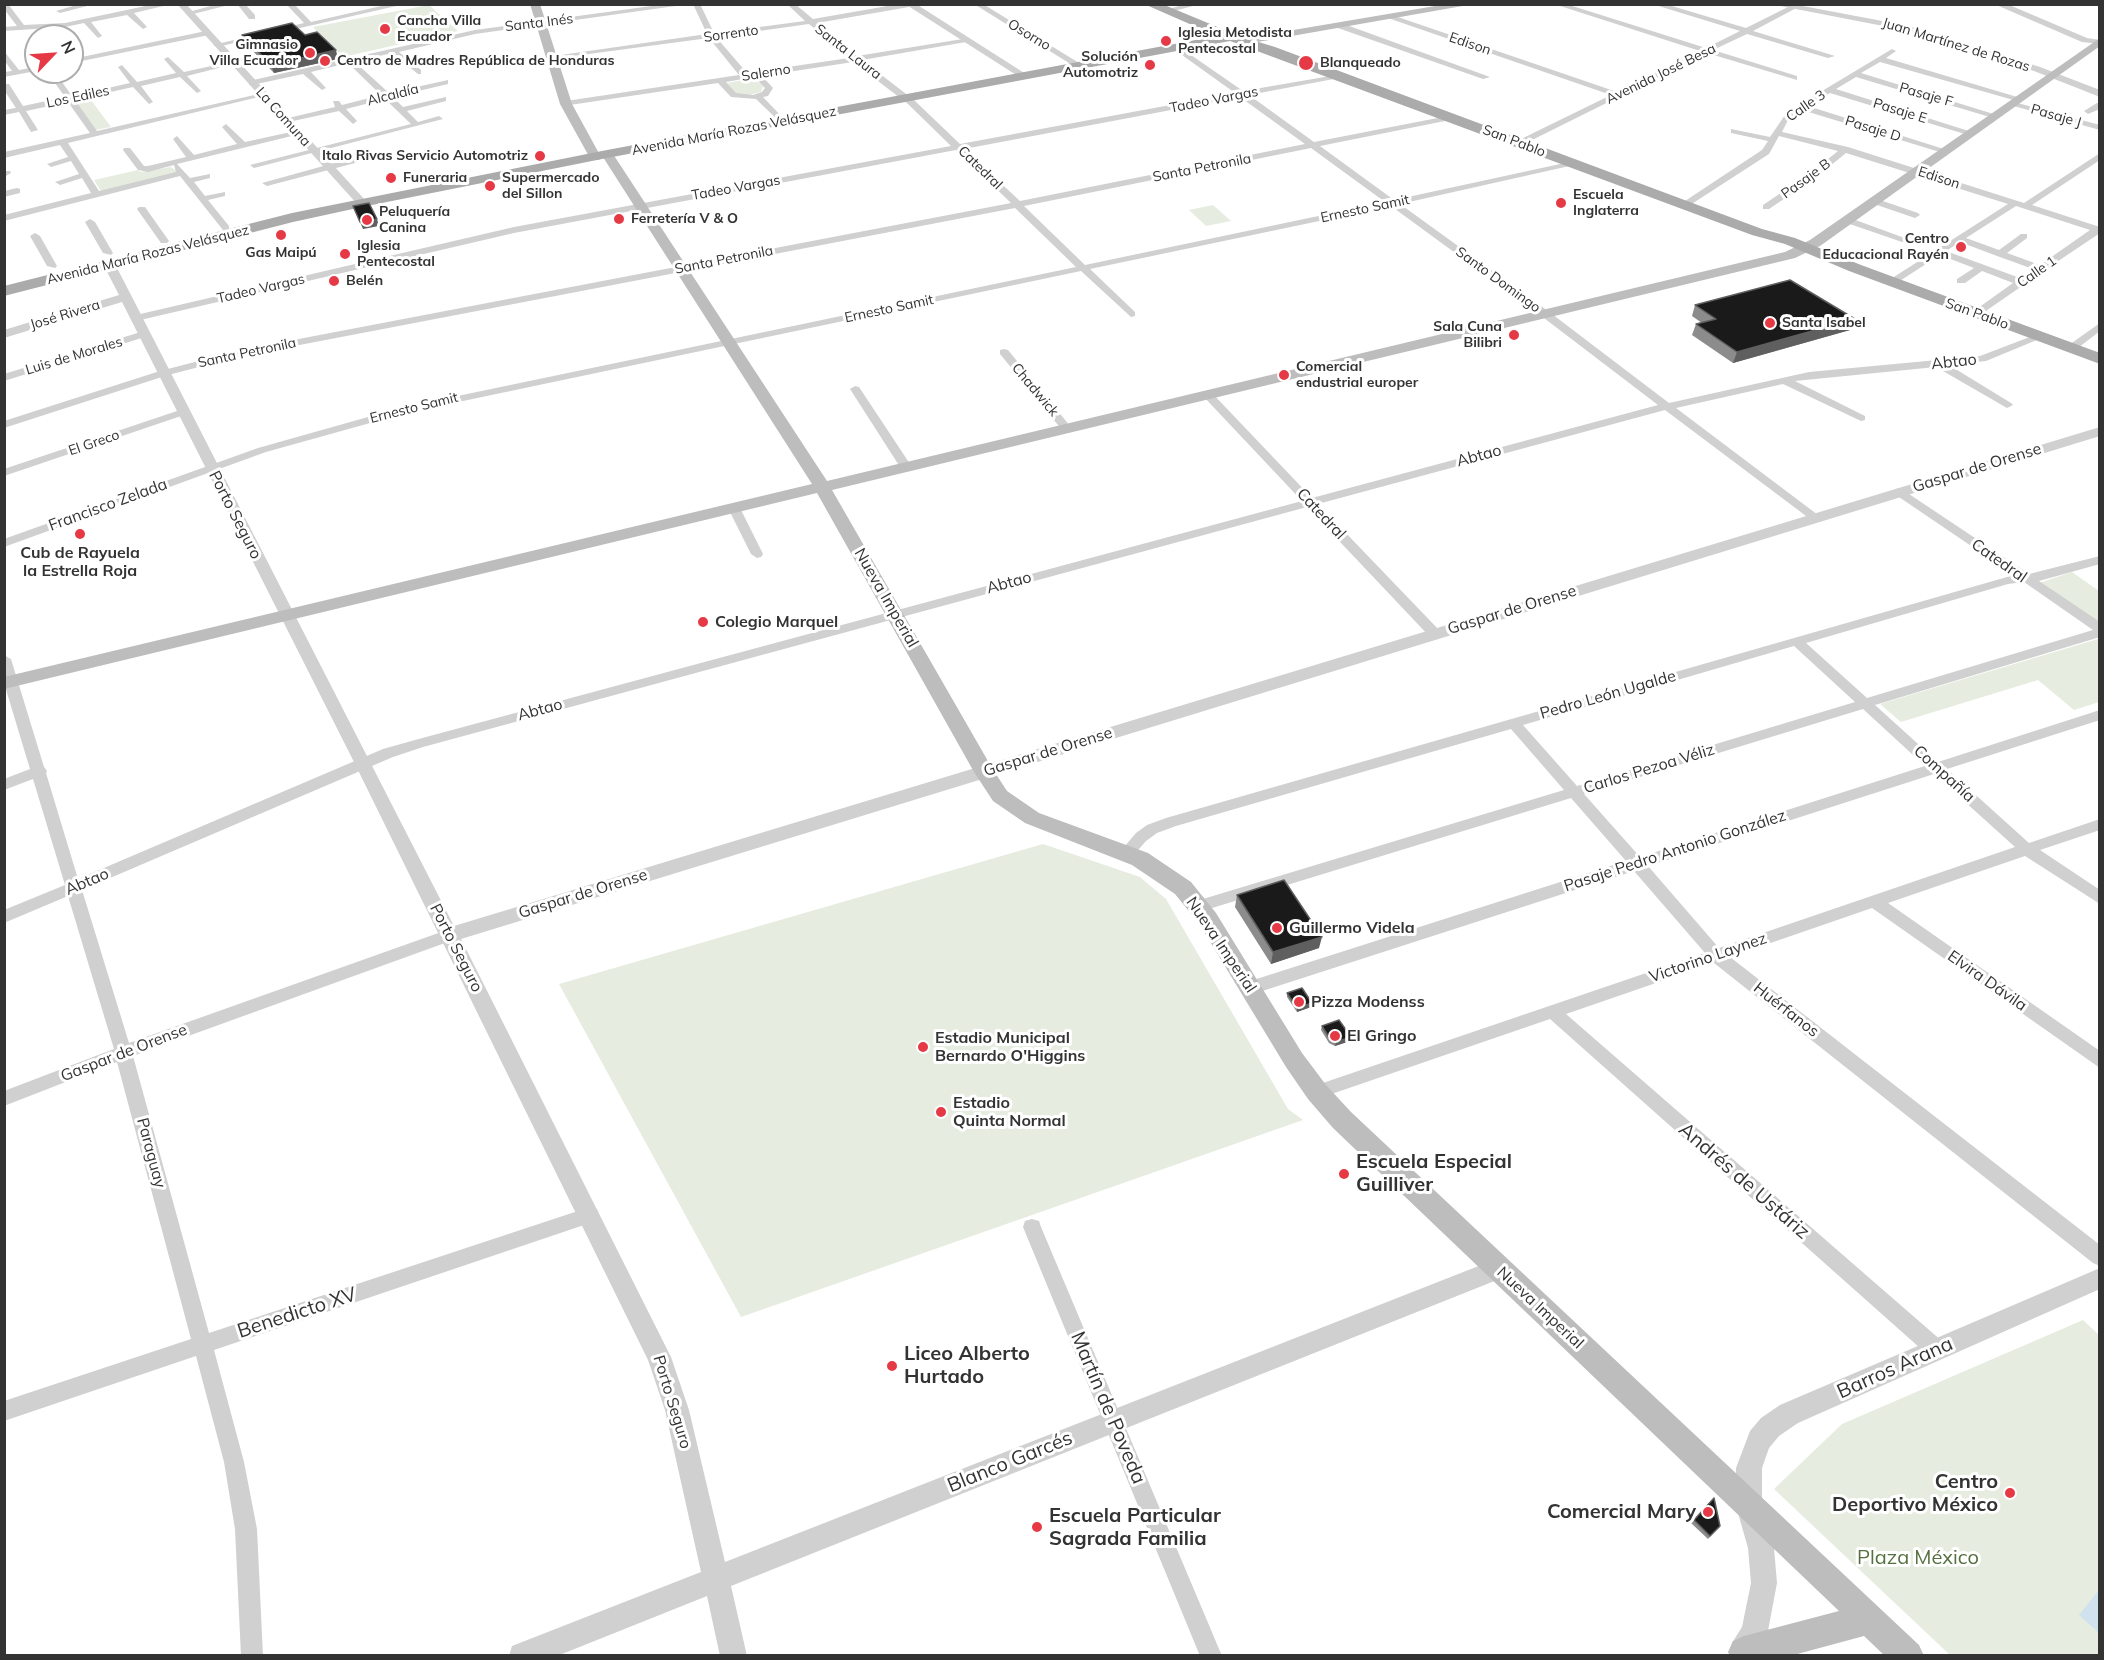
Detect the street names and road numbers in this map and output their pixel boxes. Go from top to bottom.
street label: Santa Inés [504,10,574,36]
street label: Juan Martínez de Rozas [1880,15,2032,75]
street label: Osorno [1005,16,1053,54]
street label: Santa Laura [811,21,885,83]
street label: Sorrento [702,22,760,46]
street label: Edison [1447,29,1493,59]
street label: Avenida José Besa [1603,40,1719,108]
street label: Salerno [740,61,792,85]
street label: Pasaje F [1897,79,1955,111]
street label: Alcaldía [366,81,420,109]
street label: Los Ediles [45,82,111,112]
street label: Tadeo Vargas [1168,83,1260,117]
street label: La Comuna [252,84,314,150]
street label: Calle 3 [1783,86,1829,126]
street label: Pasaje E [1871,95,1929,127]
street label: Pasaje J [2029,101,2083,131]
street label: Avenida María Rozas Velásquez [630,103,838,159]
street label: Pasaje D [1843,113,1903,145]
street label: San Pablo [1480,121,1548,161]
street label: Catedral [954,143,1006,193]
street label: Santa Petronila [1151,150,1253,186]
street label: Pasaje B [1778,156,1834,202]
street label: Edison [1916,163,1962,193]
street label: Tadeo Vargas [690,172,782,204]
street label: Ernesto Samit [1319,191,1411,227]
street label: Avenida María Rozas Velásquez [45,222,251,288]
street label: Santa Petronila [673,242,775,278]
street label: Santo Domingo [1452,244,1544,316]
street label: Calle 1 [2014,252,2060,292]
street label: Tadeo Vargas [215,271,307,307]
street label: Ernesto Samit [843,291,935,327]
street label: San Pablo [1943,295,2011,333]
street label: José Rivera [28,296,102,334]
street label: Luis de Morales [24,333,124,379]
street label: Santa Petronila [196,334,298,372]
street label: Abtao [1930,350,1978,374]
street label: Chadwick [1008,360,1062,420]
street label: Ernesto Samit [368,389,460,427]
street label: El Greco [66,426,122,460]
street label: Gaspar de Orense [1910,439,2044,497]
street label: Abtao [1454,441,1504,471]
street label: Porto Seguro [205,468,265,562]
street label: Francisco Zelada [46,475,170,535]
street label: Catedral [1292,484,1350,544]
street label: Catedral [1968,535,2030,587]
street label: Nueva Imperial [850,545,922,651]
street label: Abtao [984,568,1034,598]
street label: Gaspar de Orense [1445,581,1579,639]
street label: Pedro León Ugalde [1538,666,1678,724]
street label: Abtao [515,695,565,725]
street label: Gaspar de Orense [981,723,1115,781]
street label: Carlos Pezoa Véliz [1581,740,1717,798]
street label: Compañía [1910,742,1978,806]
street label: Pasaje Pedro Antonio González [1562,806,1788,896]
street label: Abtao [62,864,112,900]
street label: Gaspar de Orense [516,865,650,923]
street label: Nueva Imperial [1182,893,1260,997]
street label: Porto Seguro [426,901,486,995]
street label: Victorino Laynez [1647,929,1769,987]
street label: Elvira Dávila [1944,947,2030,1015]
street label: Huérfanos [1749,978,1823,1042]
street label: Gaspar de Orense [58,1020,190,1086]
street label: Paraguay [132,1116,170,1190]
street label: Andrés de Ustáriz [1674,1118,1814,1244]
street label: Nueva Imperial [1493,1263,1587,1353]
street label: Benedicto XV [234,1282,360,1344]
street label: Martín de Poveda [1065,1328,1151,1488]
street label: Barros Arana [1833,1332,1957,1404]
street label: Porto Seguro [649,1353,695,1451]
street label: Blanco Garcés [944,1426,1076,1498]

